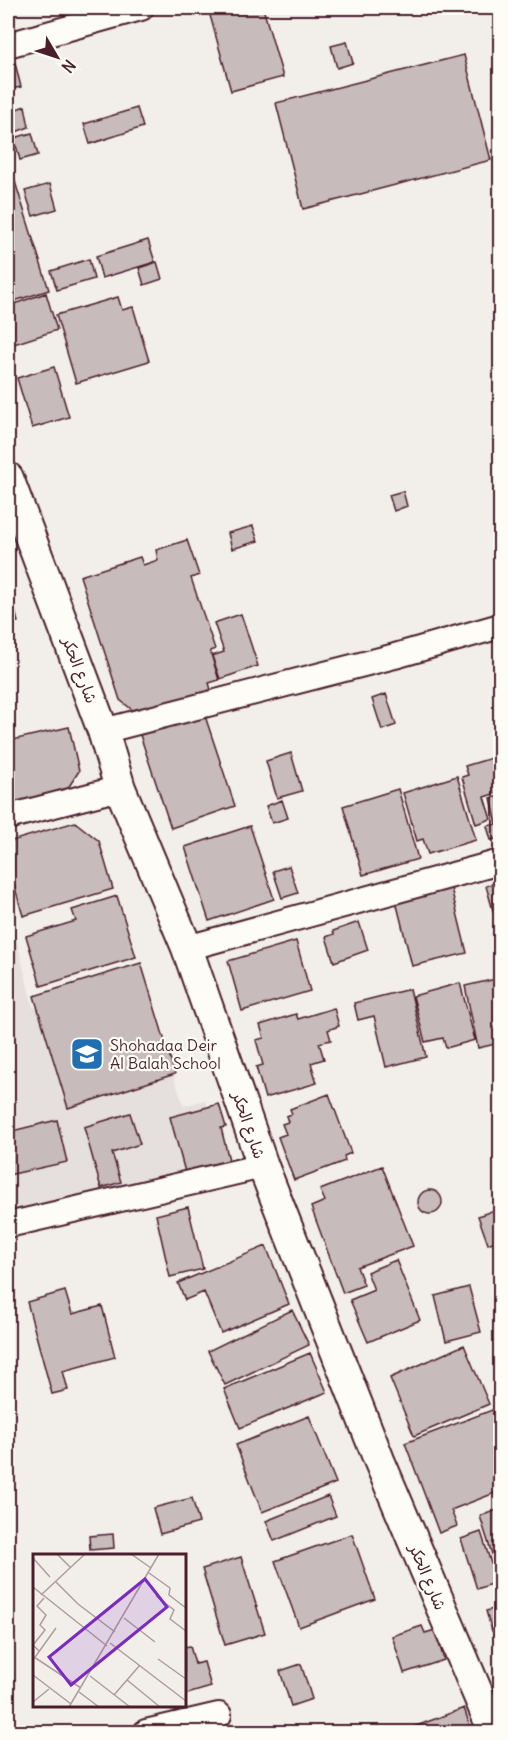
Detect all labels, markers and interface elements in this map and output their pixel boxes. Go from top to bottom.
north arrow [27,27,87,87]
text: N [57,56,80,77]
street label: شارع الحكر [56,632,102,707]
place label: Shohadaa Deir Al Balah School [110,1035,221,1073]
school or university icon: Shohadaa Deir Al Balah School [69,1036,105,1072]
street label: شارع الحكر [226,1087,270,1162]
street label: شارع الحكر [403,1539,451,1614]
inset map [33,1554,186,1707]

